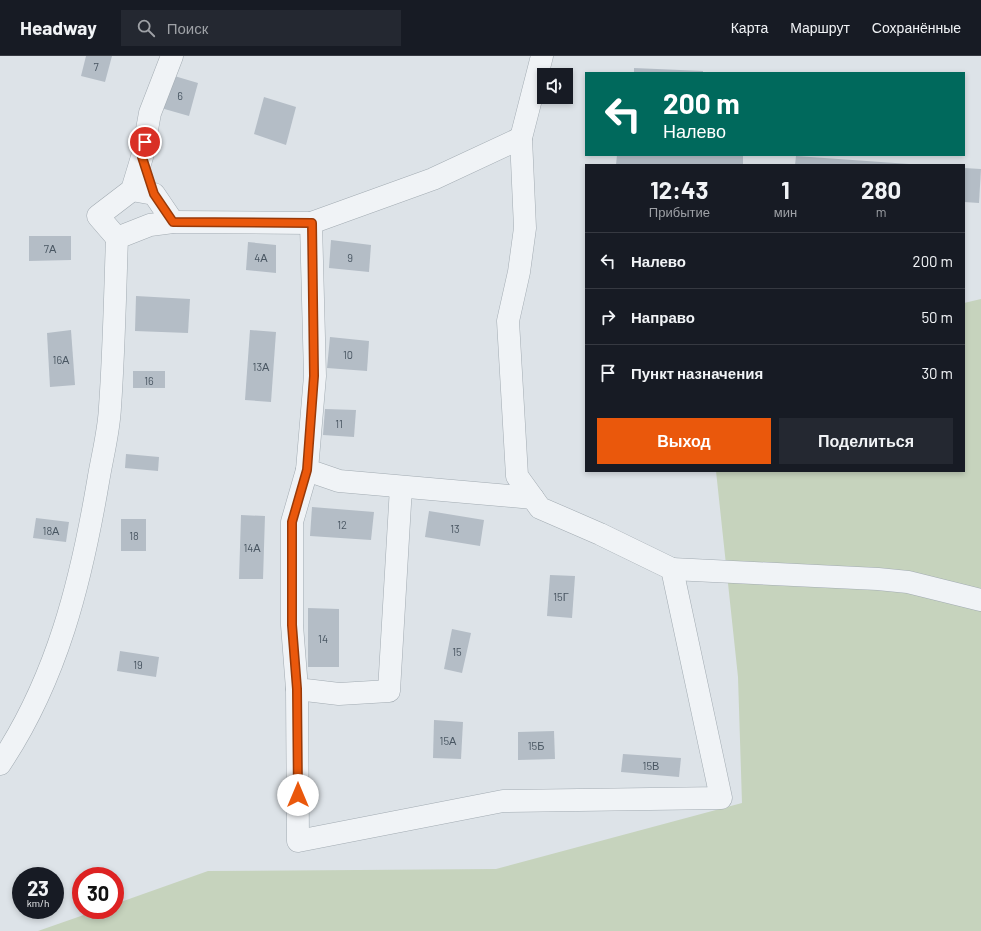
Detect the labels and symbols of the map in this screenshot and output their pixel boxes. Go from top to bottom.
house number: 7 [93,60,99,73]
house number: 6 [177,89,183,102]
pin [128,125,162,159]
house number: 7А [44,242,57,255]
house number: 4А [254,251,268,264]
house number: 9 [347,251,353,264]
house number: 10 [343,348,353,361]
house number: 16А [53,353,70,366]
house number: 13А [253,360,270,373]
house number: 16 [144,374,154,387]
house number: 11 [335,417,343,430]
house number: 12 [337,518,347,531]
house number: 13 [450,522,460,535]
house number: 18А [43,524,60,537]
house number: 18 [129,529,139,542]
house number: 14А [243,541,261,554]
house number: 15Г [553,590,569,603]
house number: 14 [318,632,328,645]
house number: 15 [452,645,462,658]
house number: 19 [133,658,143,671]
house number: 15А [440,734,457,747]
house number: 15Б [528,739,544,752]
house number: 15В [643,759,659,772]
position arrow [277,774,319,816]
speed limit sign: 30 [72,867,124,919]

